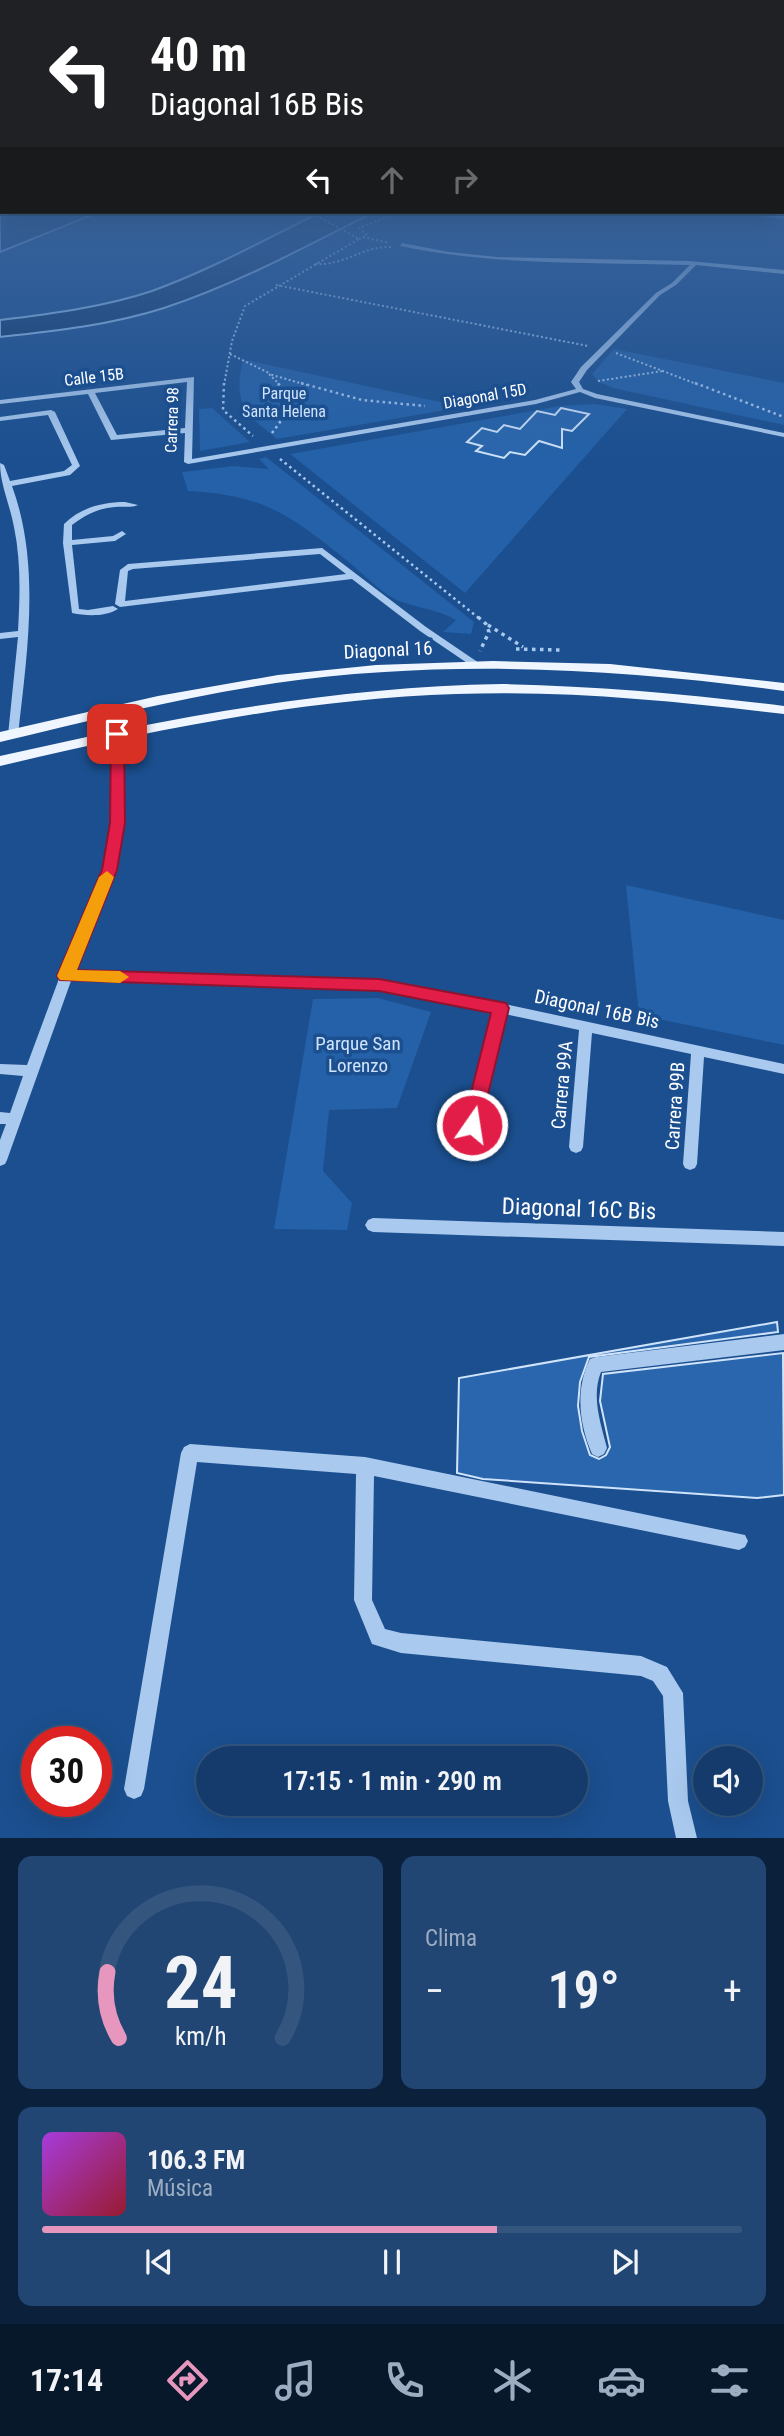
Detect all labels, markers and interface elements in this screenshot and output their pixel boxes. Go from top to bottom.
text: 40 m [150,26,247,83]
icon: left [35,28,126,119]
text: Diagonal 16B Bis [150,85,364,123]
icon: left [300,161,338,199]
icon: ahead [373,161,411,199]
icon: right [446,161,484,199]
street label: Calle 15B [63,364,125,390]
street label: Diagonal 15D [442,379,528,413]
park label: Parque Santa Helena [242,384,326,421]
street label: Carrera 98 [161,387,183,453]
street label: Diagonal 16 [343,636,433,664]
pin [87,704,147,764]
icon: arrive [98,715,136,753]
street label: Diagonal 16B Bis [532,985,662,1033]
park label: Parque San Lorenzo [315,1032,401,1077]
street label: Carrera 99A [547,1040,577,1130]
street label: Carrera 99B [660,1061,690,1151]
position arrow [435,1088,509,1162]
street label: Diagonal 16C Bis [501,1193,657,1225]
speed limit sign: 30 [21,1726,112,1817]
map controls [693,1746,763,1816]
button: sound [693,1746,763,1816]
text: 17:15 · 1 min · 290 m [282,1766,502,1796]
text: Clima [425,1925,477,1952]
text: 24 [164,1941,237,2027]
text: 19° [547,1960,620,2021]
text: − [425,1969,444,2013]
text: + [723,1969,742,2013]
text: km/h [175,2022,226,2051]
text: 106.3 FM [147,2145,245,2175]
text: Música [147,2175,213,2202]
icon: previous [140,2243,178,2281]
icon: pause [373,2243,411,2281]
icon: next [606,2243,644,2281]
icon: directions [163,2356,212,2405]
icon: music [271,2356,320,2405]
icon: phone [380,2356,429,2405]
icon: climate [488,2356,537,2405]
icon: car [597,2356,646,2405]
icon: filters [705,2356,754,2405]
text: 17:14 [30,2361,103,2399]

